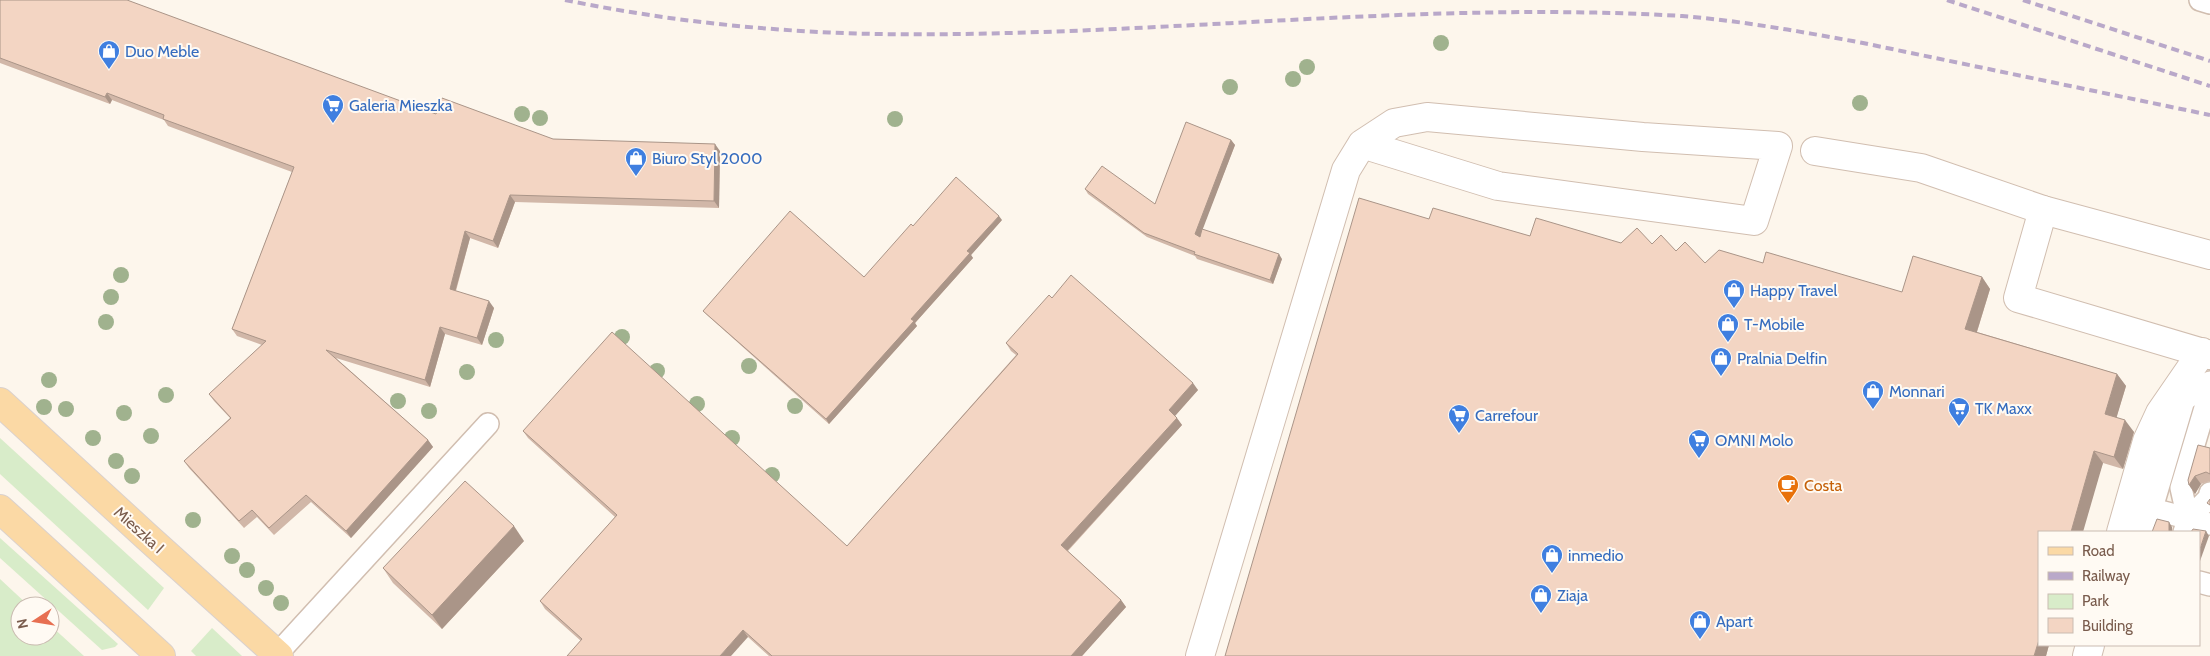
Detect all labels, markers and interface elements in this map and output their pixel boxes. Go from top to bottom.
shop icon: Duo Meble [97,39,121,70]
place label: Duo Meble [125,42,199,61]
supermarket icon: Galeria Mieszka [321,93,345,124]
place label: Galeria Mieszka [349,96,453,115]
shop icon: Biuro Styl 2000 [624,146,648,177]
place label: Biuro Styl 2000 [652,149,762,168]
shop icon: Happy Travel [1722,278,1746,309]
place label: Happy Travel [1750,281,1838,300]
shop icon: T-Mobile [1716,312,1740,343]
place label: T-Mobile [1744,315,1804,334]
shop icon: Pralnia Delfin [1709,346,1733,377]
place label: Pralnia Delfin [1737,349,1827,368]
shop icon: Monnari [1861,379,1885,410]
place label: Monnari [1889,382,1945,401]
supermarket icon: TK Maxx [1947,396,1971,427]
place label: TK Maxx [1975,399,2032,418]
supermarket icon: Carrefour [1447,403,1471,434]
place label: Carrefour [1475,406,1539,425]
supermarket icon: OMNI Molo [1687,428,1711,459]
place label: OMNI Molo [1715,431,1793,450]
cafe icon: Costa [1776,473,1800,504]
place label: Costa [1804,476,1842,495]
street label: Mieszka I [110,503,168,557]
legend [2038,531,2200,646]
text: Road [2082,542,2115,560]
shop icon: inmedio [1540,543,1564,574]
place label: inmedio [1568,546,1624,565]
text: Railway [2082,567,2131,585]
shop icon: Ziaja [1529,583,1553,614]
place label: Ziaja [1557,586,1588,605]
text: Park [2082,592,2109,610]
north arrow [10,596,60,646]
shop icon: Apart [1688,609,1712,640]
place label: Apart [1716,612,1754,631]
text: N [12,617,32,630]
text: Building [2082,617,2133,635]

